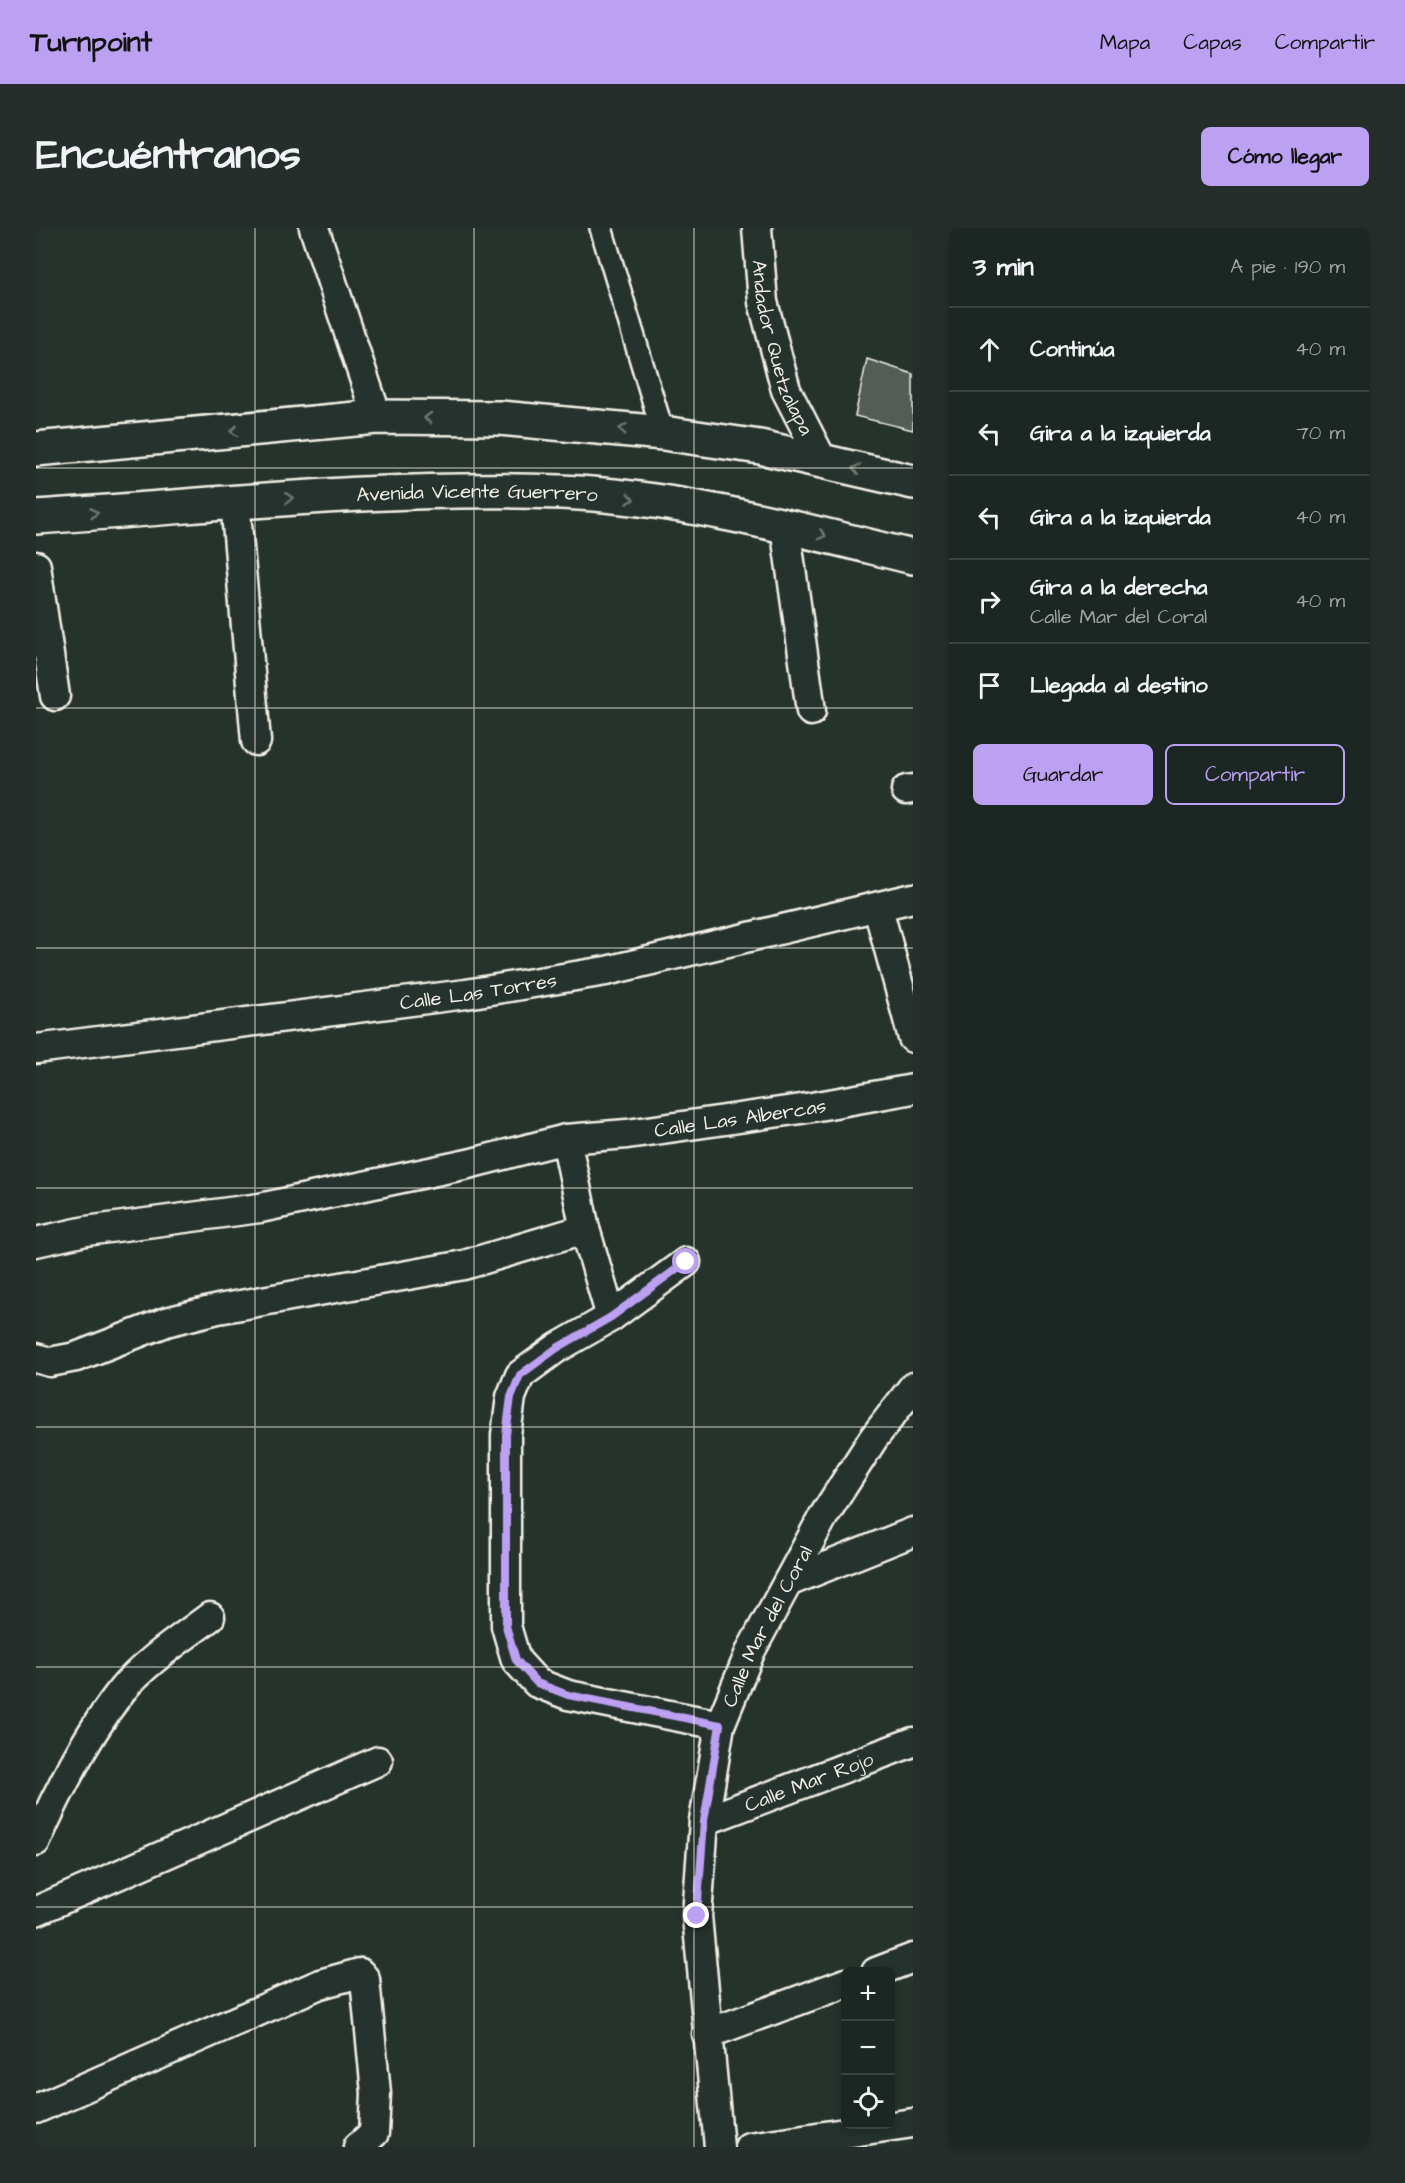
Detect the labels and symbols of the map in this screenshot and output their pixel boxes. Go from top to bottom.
street label: Andador Quetzalapa [745,259,820,440]
one-way arrow [424,412,433,424]
one-way arrow [618,423,627,436]
one-way arrow [229,424,238,437]
one-way arrow [851,464,861,477]
street label: Avenida Vicente Guerrero [356,478,599,509]
one-way arrow [284,492,293,505]
one-way arrow [626,493,635,505]
one-way arrow [90,507,99,520]
one-way arrow [817,528,827,541]
street label: Calle Las Torres [398,966,559,1017]
street label: Calle Las Albercas [652,1092,829,1145]
route start [672,1248,698,1274]
street label: Calle Mar del Coral [716,1541,820,1712]
street label: Calle Mar Rojo [741,1745,878,1819]
route end [683,1902,709,1928]

